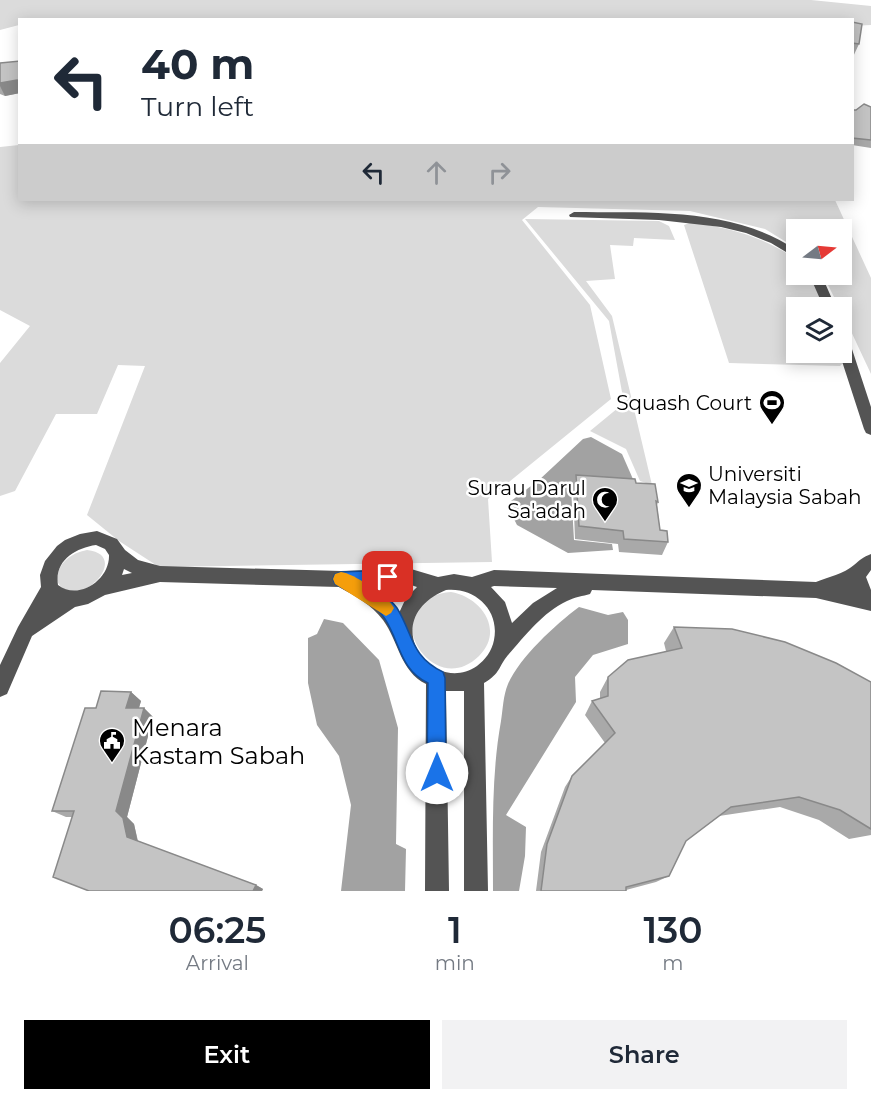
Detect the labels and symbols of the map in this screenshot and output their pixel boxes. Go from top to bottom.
north arrow [786,219,852,285]
sports icon: Squash Court [757,388,787,426]
place label: Squash Court [616,391,752,415]
place label: Universiti Malaysia Sabah [708,462,862,509]
school or university icon: Universiti Malaysia Sabah [674,471,704,509]
place label: Surau Darul Sa'adah [467,476,586,523]
mosque icon: Surau Darul Sa'adah [590,485,620,523]
pin [362,551,413,602]
place label: Menara Kastam Sabah [132,713,305,770]
public building icon: Menara Kastam Sabah [97,726,127,764]
position arrow [405,741,469,805]

